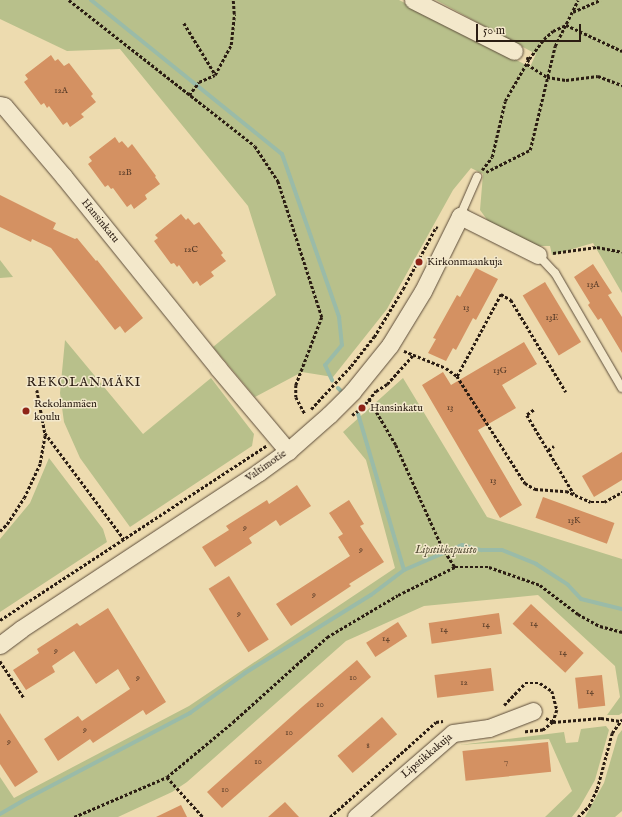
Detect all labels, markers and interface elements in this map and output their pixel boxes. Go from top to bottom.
scale bar [478,16,583,42]
text: 50 m [483,23,505,38]
house number: 12A [54,86,68,96]
house number: 12B [118,168,132,178]
street label: Hansinkatu [78,196,122,246]
house number: 12C [184,245,198,255]
place label: Kirkonmaankuja [427,255,502,269]
marker: Kirkonmaankuja [414,257,424,267]
house number: 13A [587,280,599,290]
house number: 13 [463,303,469,313]
house number: 13E [546,313,558,323]
house number: 13G [493,366,507,376]
district label: REKOLANMÄKI [27,375,141,391]
place label: Rekolanmäen koulu [34,398,97,424]
place label: Hansinkatu [370,401,423,415]
marker: Hansinkatu [357,403,367,413]
house number: 13 [447,403,453,413]
marker: Rekolanmäen koulu [21,406,31,416]
street label: Valtimotie [243,447,289,485]
house number: 13 [490,476,496,486]
house number: 13K [567,516,581,526]
house number: 9 [243,523,247,533]
park label: Lipstikkapuisto [415,543,477,557]
house number: 9 [359,545,363,555]
house number: 9 [312,590,316,600]
house number: 9 [237,609,241,619]
house number: 14 [530,619,538,629]
house number: 14 [482,620,490,630]
house number: 14 [440,625,448,635]
house number: 14 [382,634,390,644]
house number: 9 [54,646,58,656]
house number: 14 [559,648,567,658]
house number: 9 [136,673,140,683]
house number: 10 [349,673,357,683]
house number: 12 [460,678,468,688]
house number: 14 [586,687,594,697]
house number: 10 [316,700,324,710]
house number: 9 [83,725,87,735]
house number: 10 [285,728,293,738]
street label: Lipstikkakuja [399,731,455,781]
house number: 9 [7,737,11,747]
house number: 8 [366,741,370,751]
house number: 10 [254,757,262,767]
house number: 7 [504,757,508,767]
house number: 10 [221,785,229,795]

